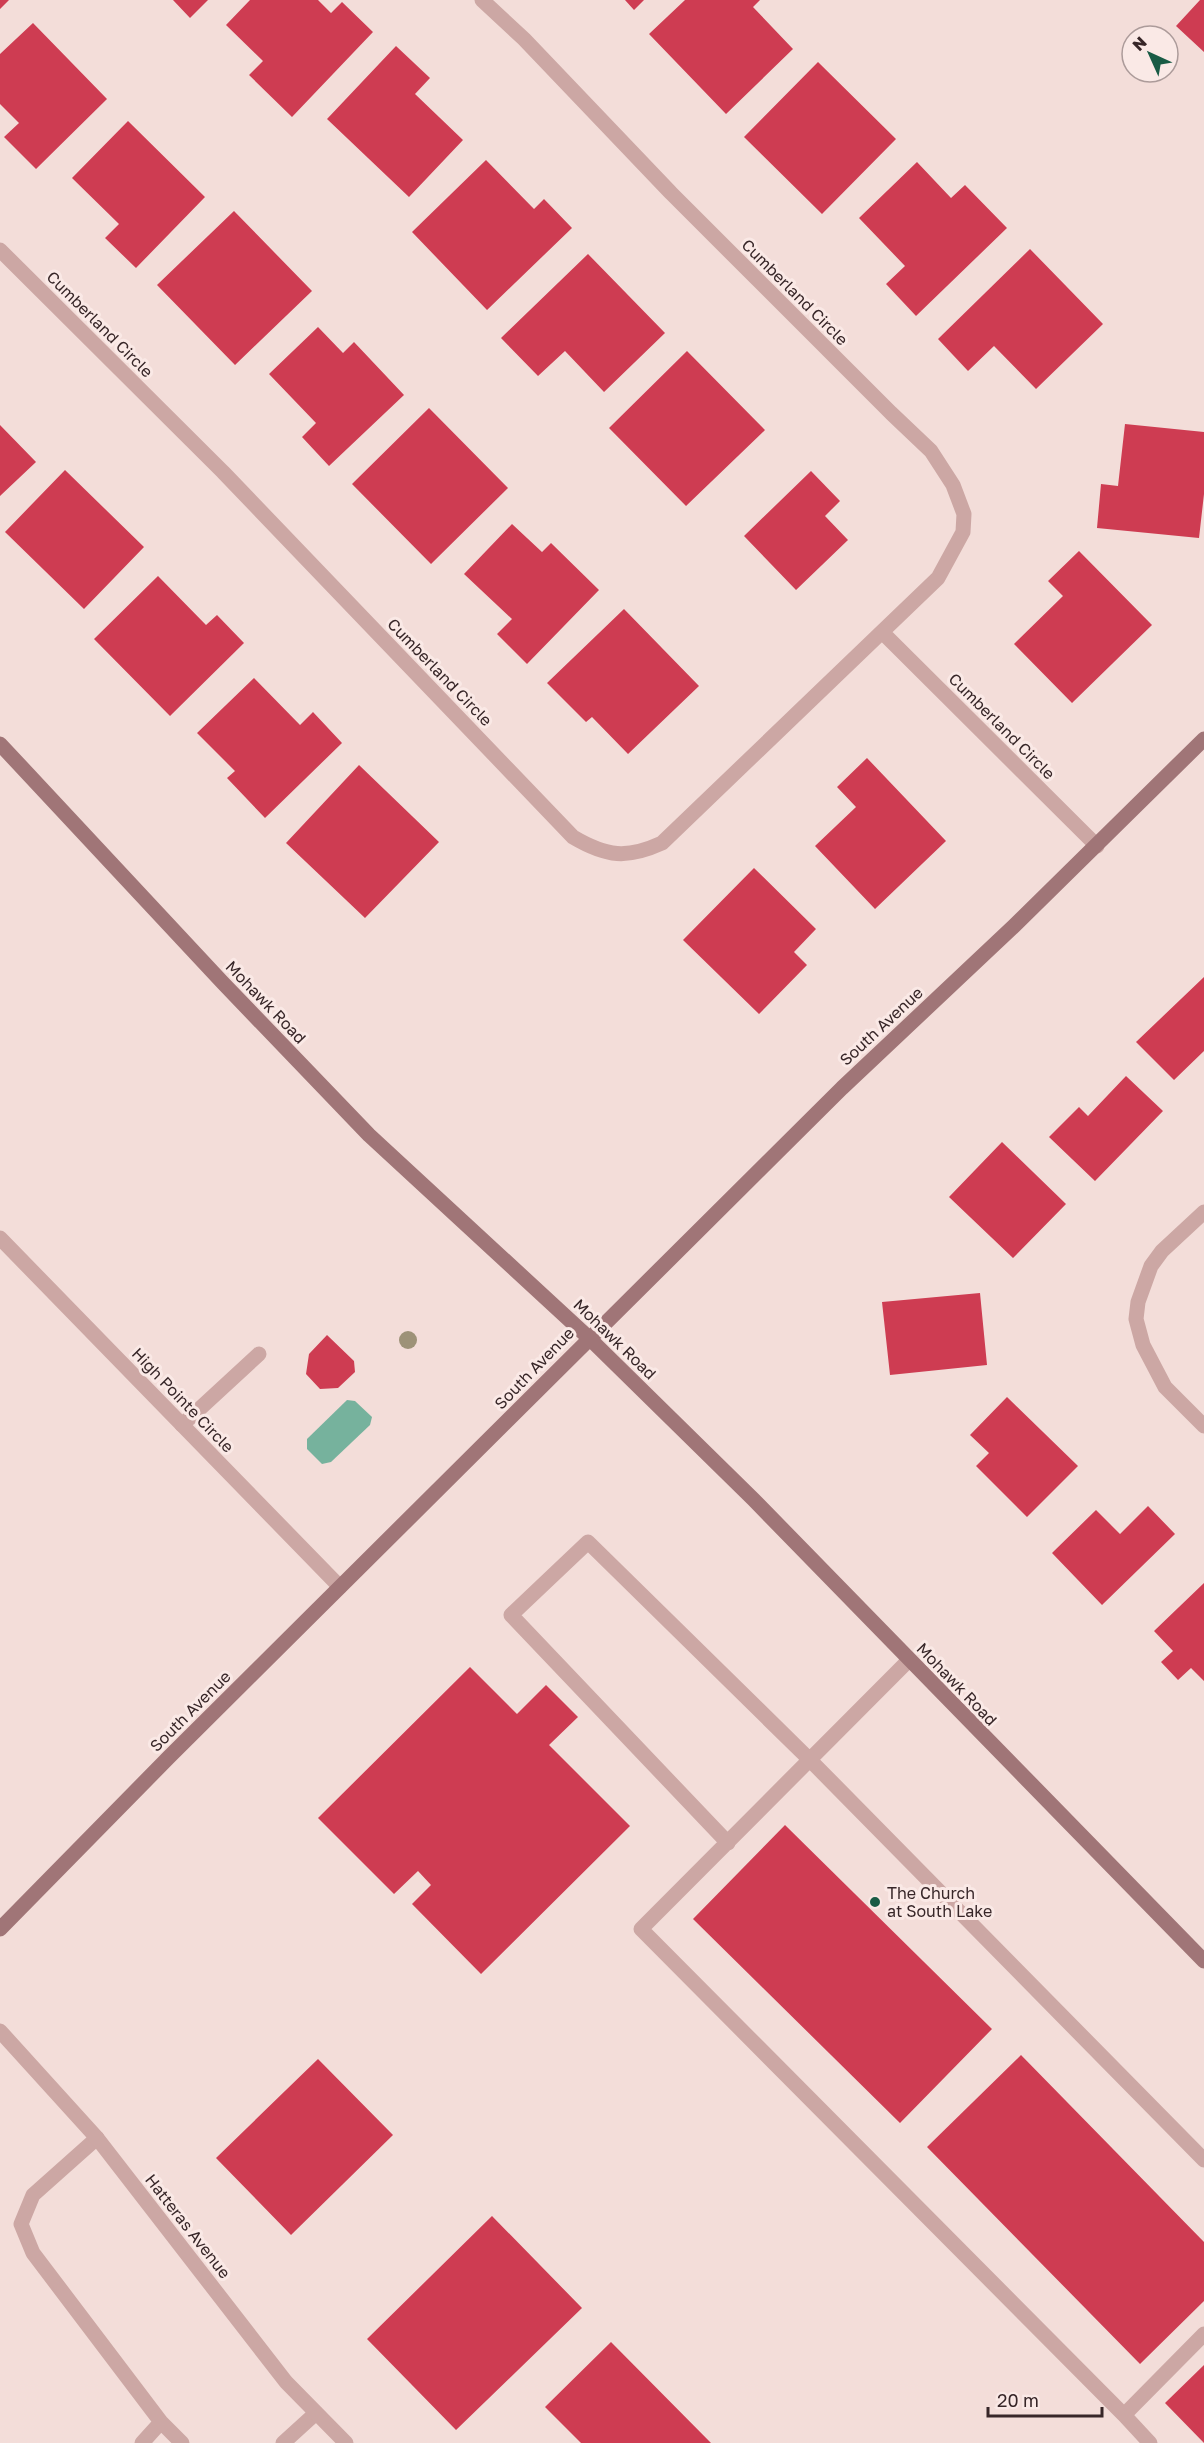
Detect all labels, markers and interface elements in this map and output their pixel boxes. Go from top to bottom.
north arrow [1120,24,1180,84]
text: N [1128,32,1151,55]
street label: Cumberland Circle [738,235,852,349]
street label: Cumberland Circle [43,267,157,381]
street label: Cumberland Circle [383,614,497,730]
street label: Cumberland Circle [945,669,1059,783]
street label: Mohawk Road [222,956,310,1048]
street label: South Avenue [835,982,927,1070]
street label: Mohawk Road [569,1295,661,1383]
street label: South Avenue [490,1323,578,1413]
street label: High Pointe Circle [128,1343,238,1457]
street label: Mohawk Road [913,1638,1001,1730]
street label: South Avenue [145,1666,235,1756]
place label: The Church at South Lake [887,1883,992,1921]
marker: The Church at South Lake [868,1895,882,1909]
street label: Hatteras Avenue [141,2170,235,2282]
scale bar [988,2380,1102,2418]
text: 20 m [997,2389,1039,2411]

